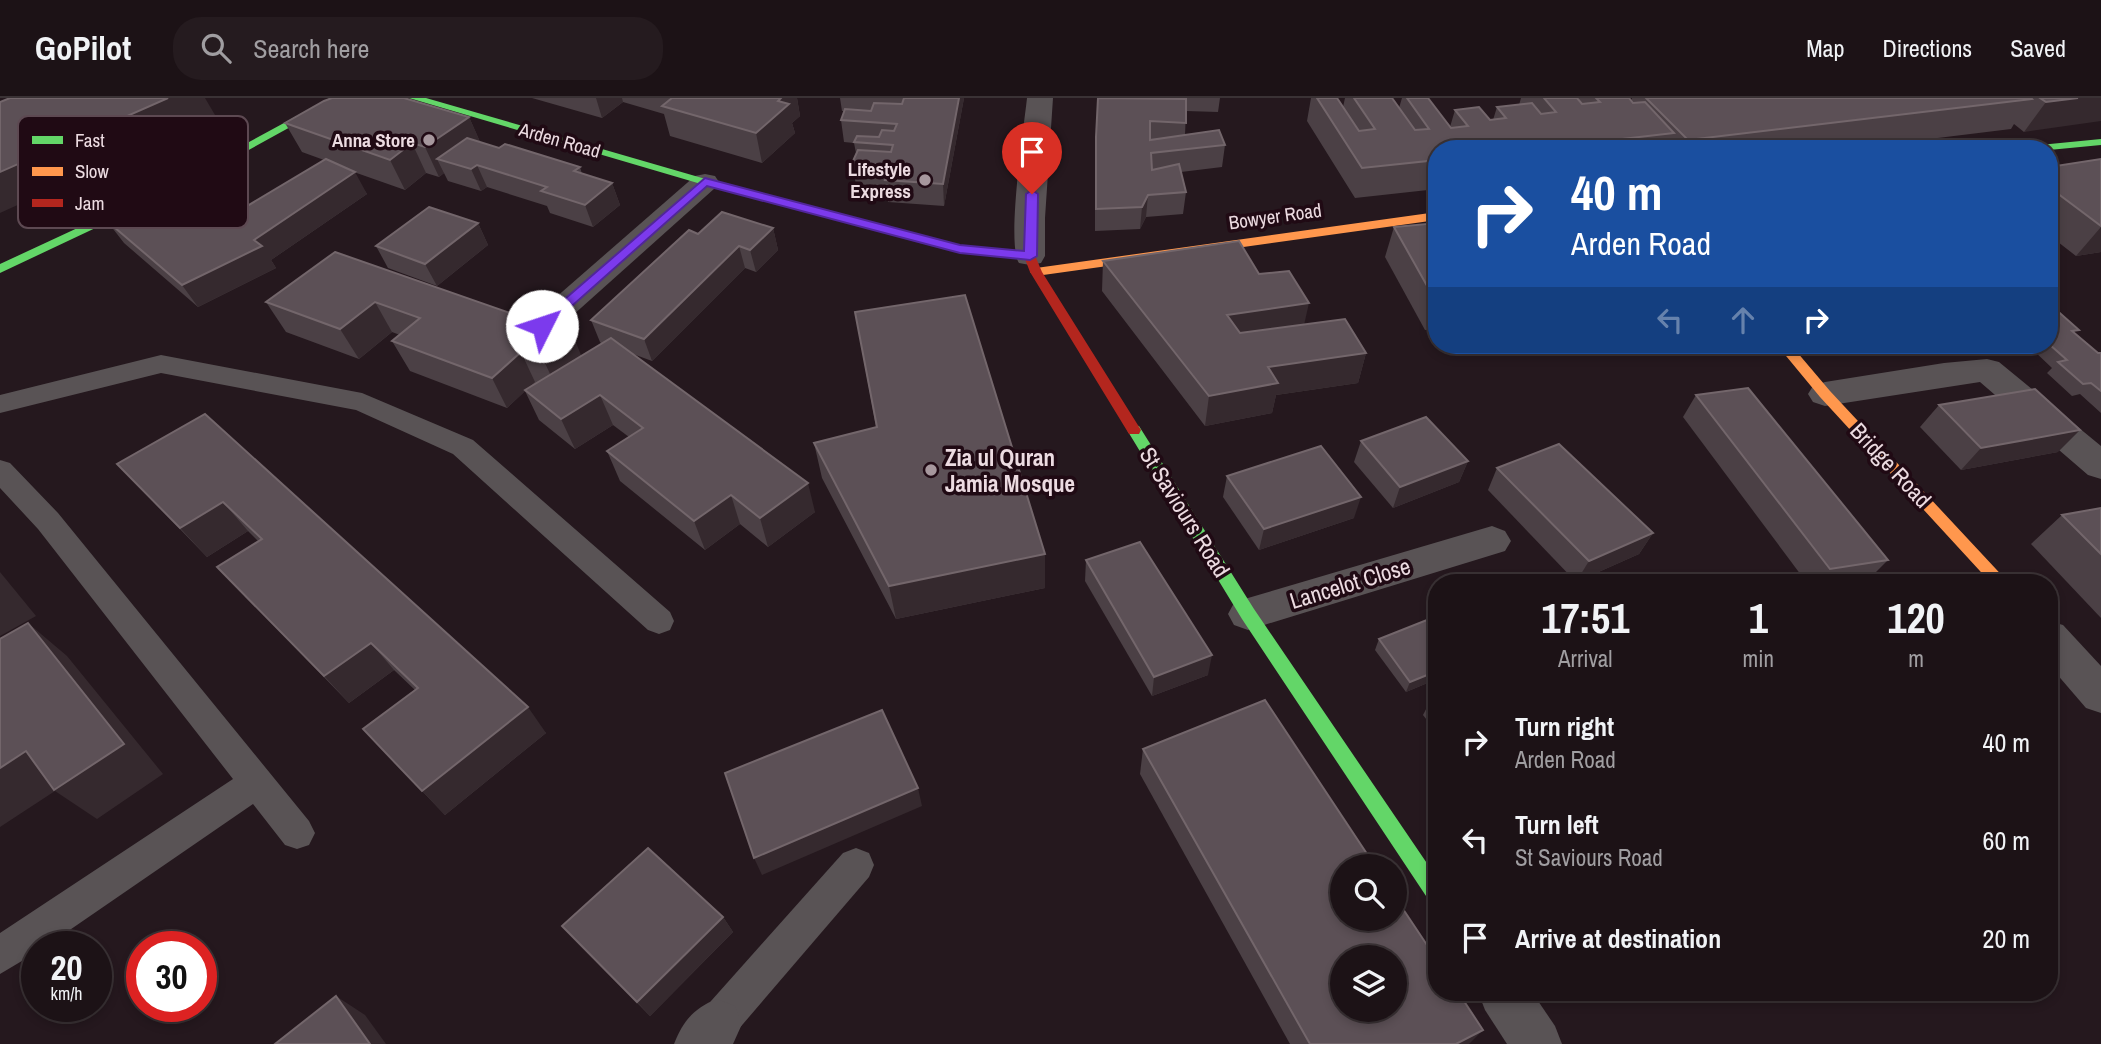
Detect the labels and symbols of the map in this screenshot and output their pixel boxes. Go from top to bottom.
legend [18,116,248,228]
street label: Arden Road [515,116,604,164]
pin [1002,122,1062,194]
text: Fast [75,127,105,153]
place label: Anna Store [332,127,415,153]
marker: Anna Store [421,132,437,148]
place label: Lifestyle Express [848,156,911,204]
text: Slow [75,158,110,184]
marker: Lifestyle Express [917,172,933,188]
text: Jam [75,190,104,216]
street label: Bowyer Road [1227,197,1323,235]
position arrow [505,289,579,363]
street label: Bridge Road [1844,416,1938,514]
street label: St Saviours Road [1133,441,1237,583]
place label: Zia ul Quran Jamia Mosque [945,442,1075,499]
marker: Zia ul Quran Jamia Mosque [923,462,939,478]
street label: Lancelot Close [1286,550,1414,616]
speed limit sign: 30 [126,931,217,1022]

